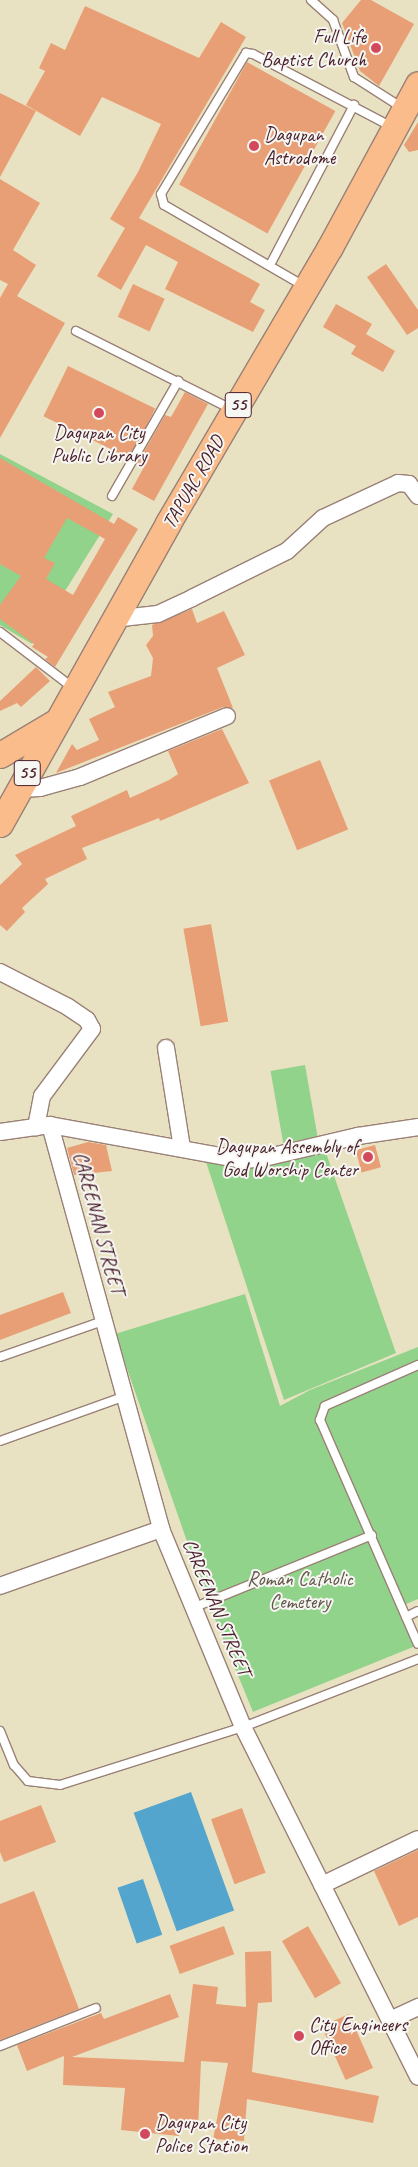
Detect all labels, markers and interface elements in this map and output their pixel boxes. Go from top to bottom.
place label: Full Life Baptist Church [261,24,366,71]
marker: Full Life Baptist Church [370,42,382,54]
place label: Dagupan Astrodome [264,122,335,169]
marker: Dagupan Astrodome [248,140,260,152]
road number: 55 [224,388,252,422]
marker: Dagupan City Public Library [93,407,105,419]
place label: Dagupan City Public Library [52,421,146,468]
street label: TAPUAC ROAD [157,431,229,533]
road number: 55 [13,756,41,790]
place label: Dagupan Assembly of God Worship Center [216,1134,358,1181]
street label: CAREENAN STREET [68,1149,130,1297]
marker: Dagupan Assembly of God Worship Center [362,1151,374,1163]
street label: CAREENAN STREET [177,1535,257,1679]
park label: Roman Catholic Cemetery [247,1567,353,1614]
place label: City Engineers Office [309,2012,407,2059]
marker: City Engineers Office [293,2030,305,2042]
place label: Dagupan City Police Station [155,2110,248,2157]
marker: Dagupan City Police Station [139,2128,151,2140]

